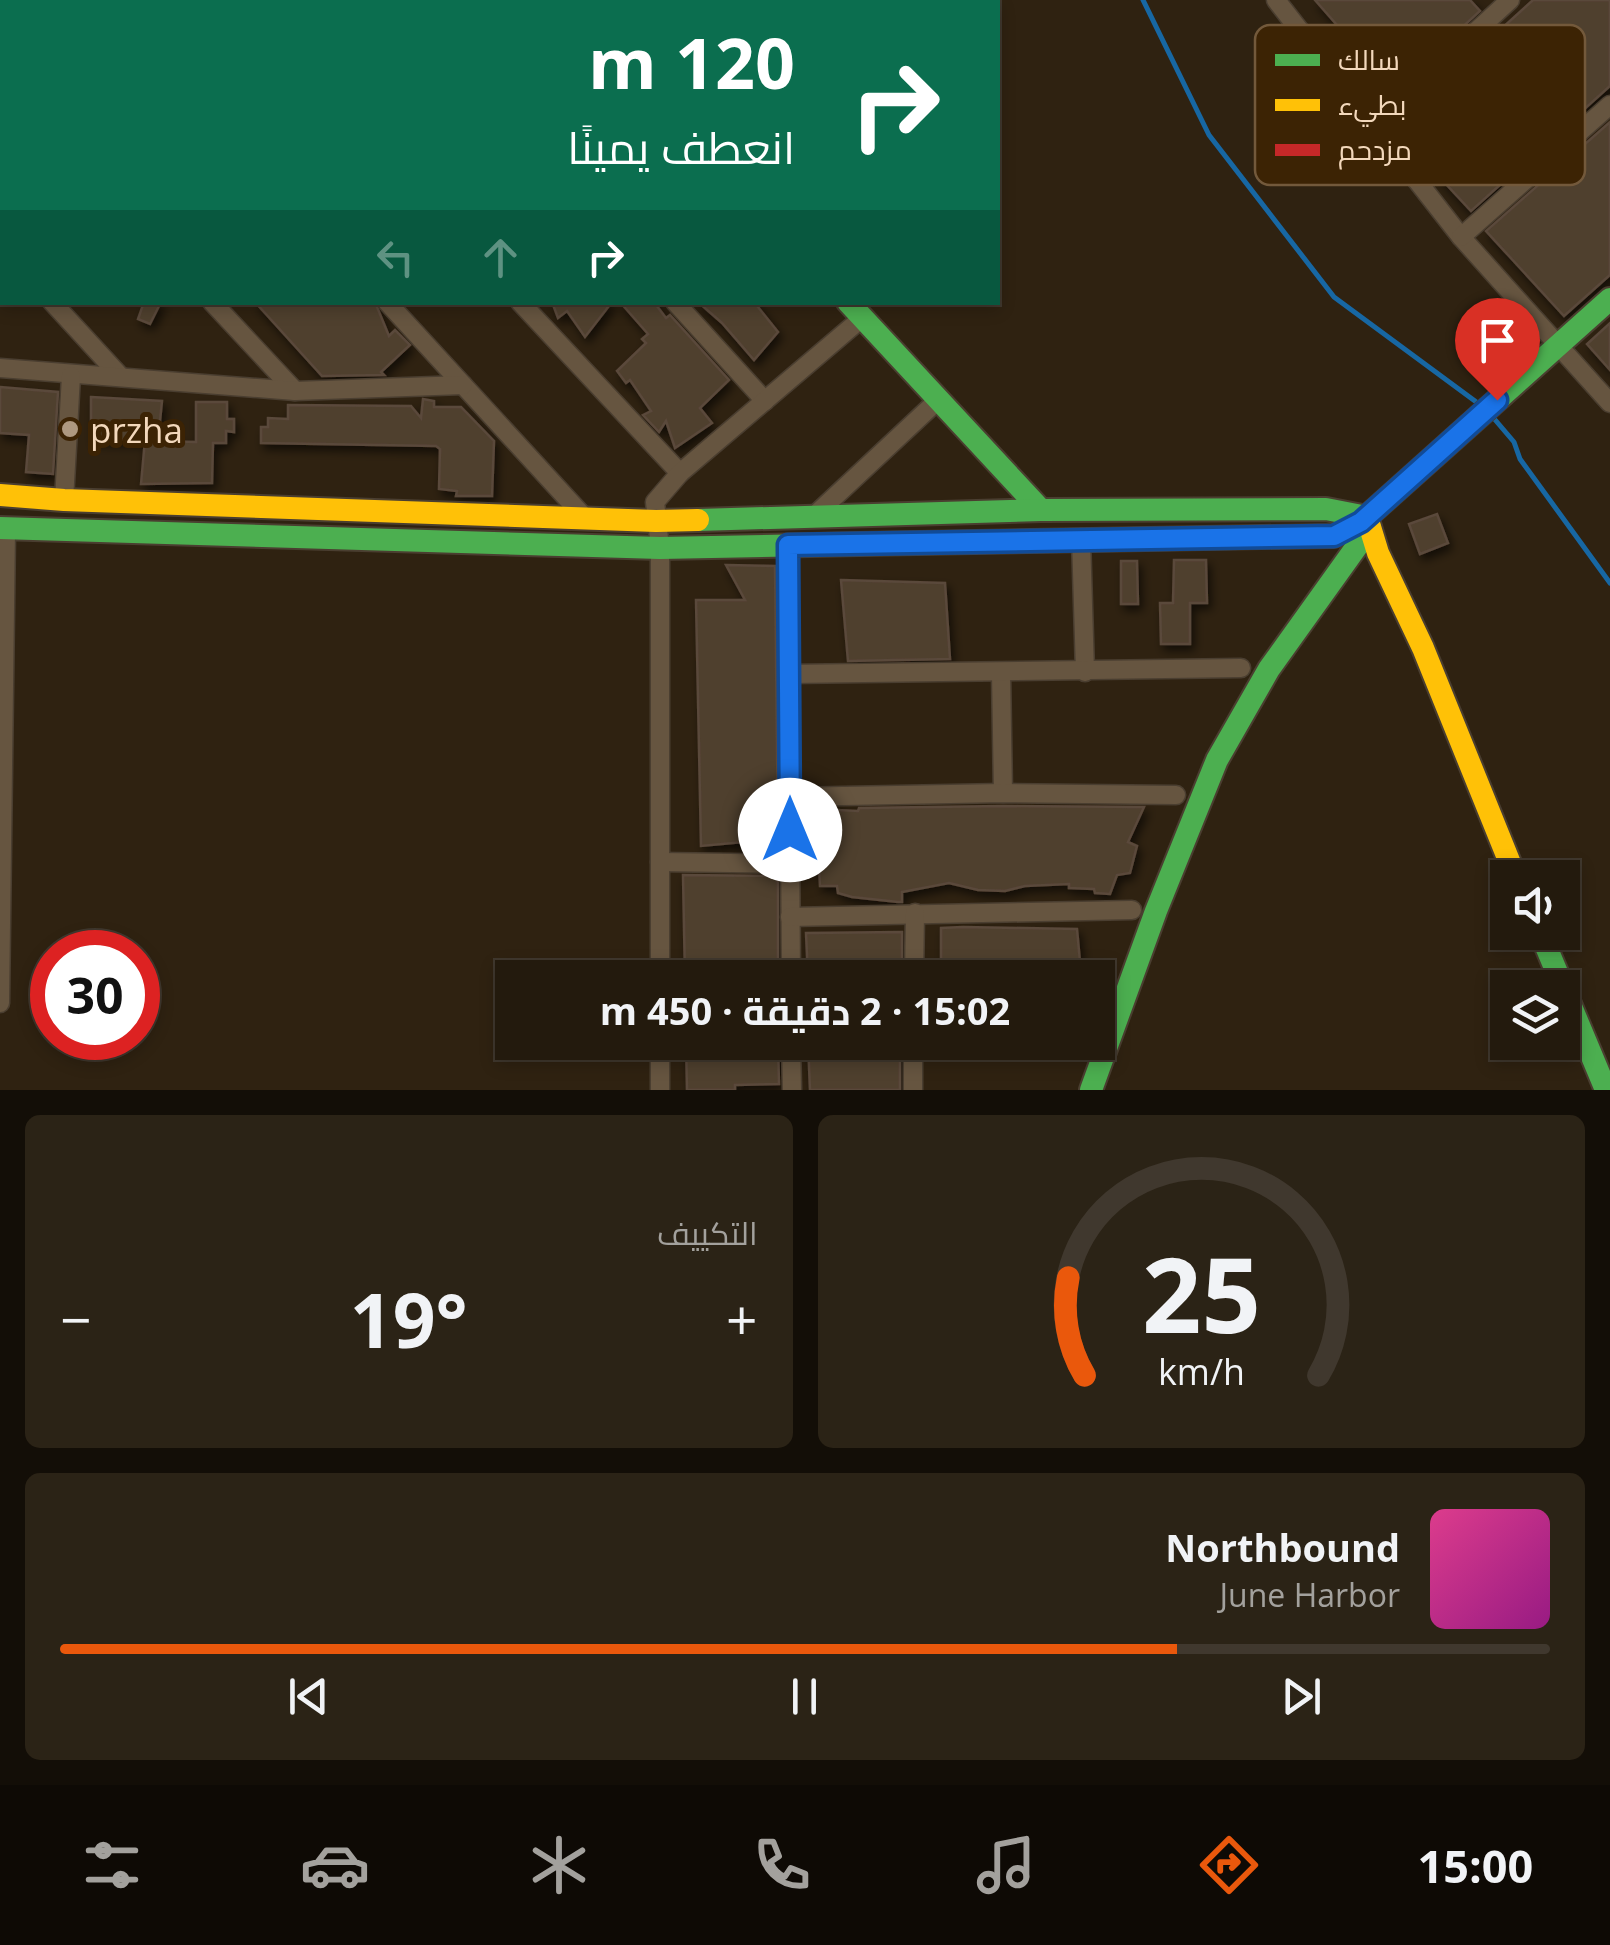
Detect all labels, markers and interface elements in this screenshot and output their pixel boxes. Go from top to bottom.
text: 120 m [588,14,795,110]
legend [1255,25,1585,185]
icon: right [830,40,960,170]
text: سالك [1338,40,1400,78]
text: بطيء [1338,85,1406,127]
text: انعطف يمينًا [567,116,795,177]
text: مزدحم [1338,130,1412,170]
icon: left [368,230,423,285]
icon: ahead [473,230,528,285]
icon: right [578,230,633,285]
pin [1455,298,1540,401]
icon: arrive [1470,313,1525,368]
place label: przha [90,406,183,453]
marker: przha [59,418,81,440]
position arrow [738,778,842,882]
map controls [1490,860,1580,1060]
button: sound [1490,860,1580,950]
speed limit sign: 30 [30,930,160,1060]
button: layers [1490,970,1580,1060]
text: 15:02 · 2 دقيقة · 450 m [600,984,1010,1036]
text: التكييف [657,1211,758,1254]
text: 25 [1142,1222,1261,1363]
text: 19° [350,1268,468,1370]
text: − [60,1281,91,1356]
text: + [726,1281,757,1356]
text: km/h [1158,1347,1245,1395]
text: Northbound [1165,1521,1400,1573]
text: June Harbor [1220,1573,1400,1616]
icon: previous [281,1669,336,1724]
icon: pause [777,1669,832,1724]
icon: next [1274,1669,1329,1724]
icon: filters [77,1830,147,1900]
icon: car [300,1830,370,1900]
icon: climate [524,1830,594,1900]
icon: phone [747,1830,817,1900]
icon: music [971,1830,1041,1900]
icon: directions [1194,1830,1264,1900]
text: 15:00 [1418,1835,1533,1896]

